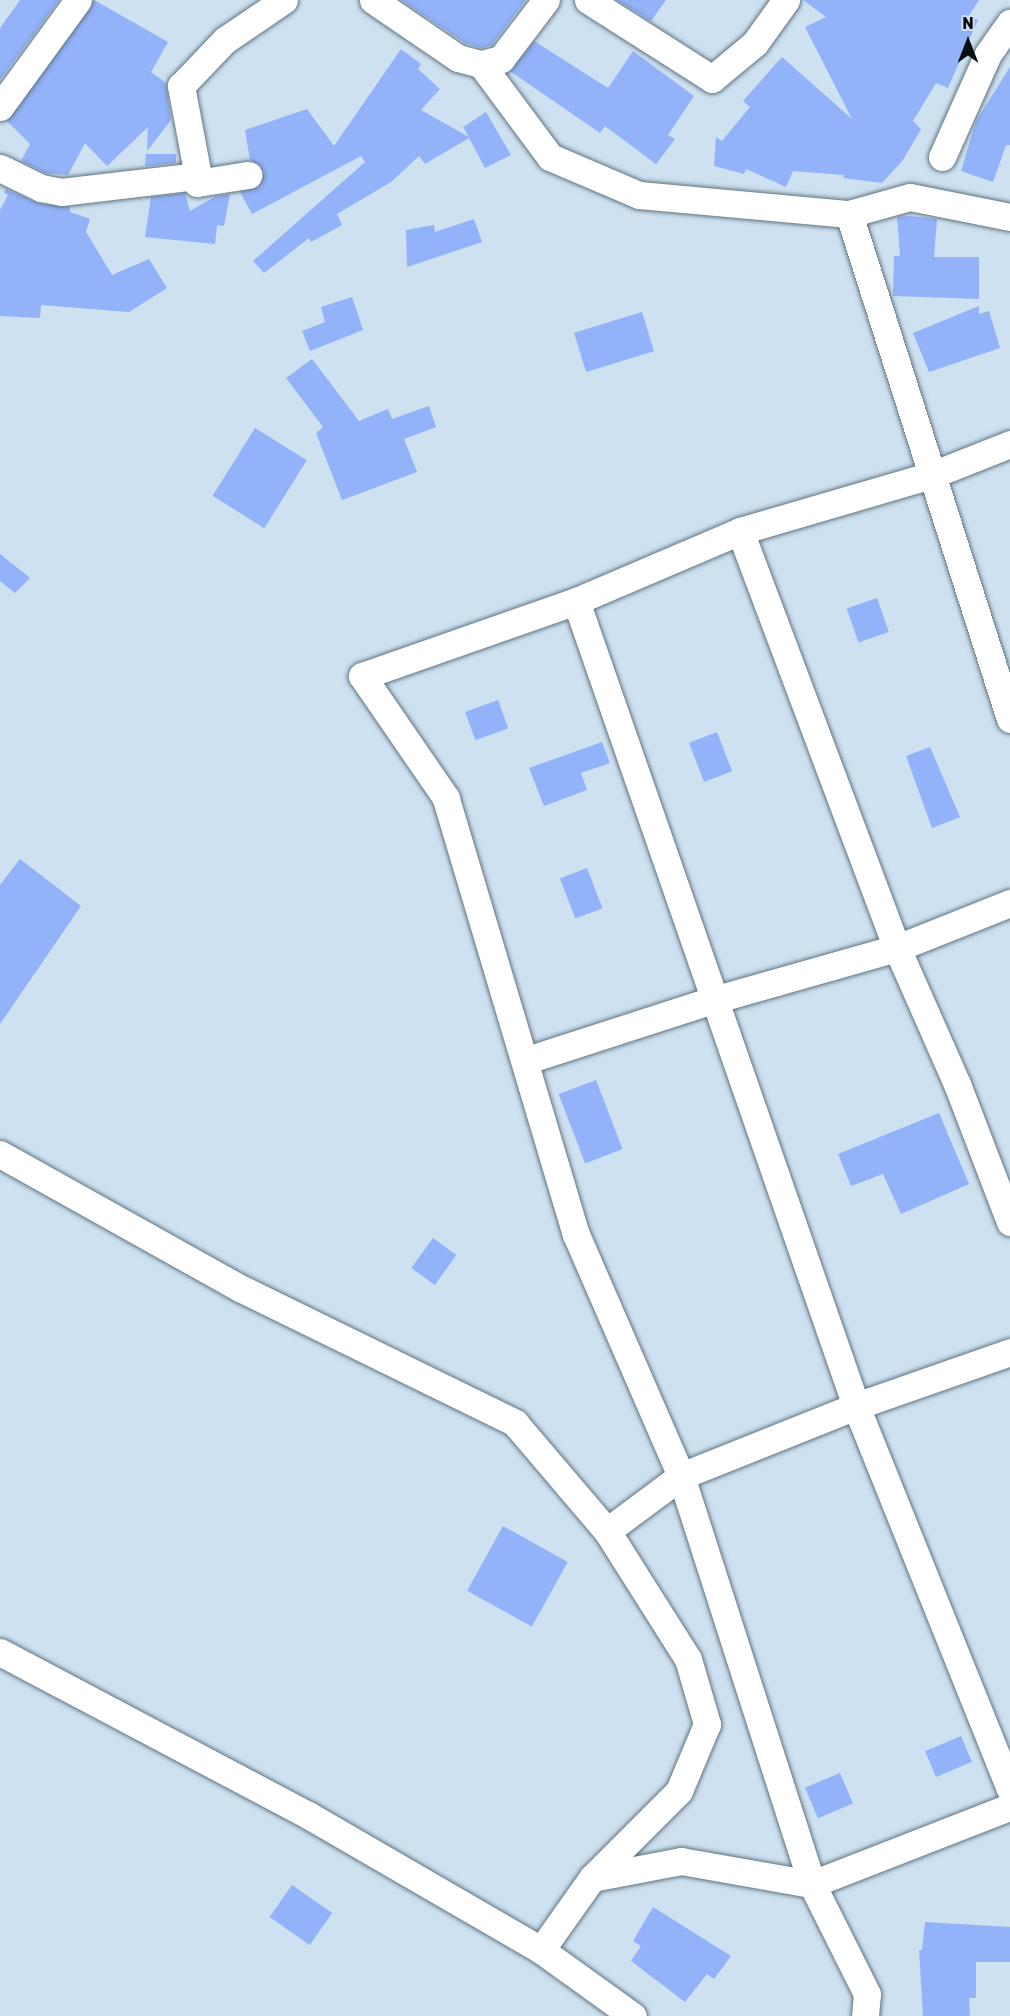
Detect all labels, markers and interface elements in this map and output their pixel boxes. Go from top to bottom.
north arrow [938,12,998,72]
text: N [962,14,974,33]

